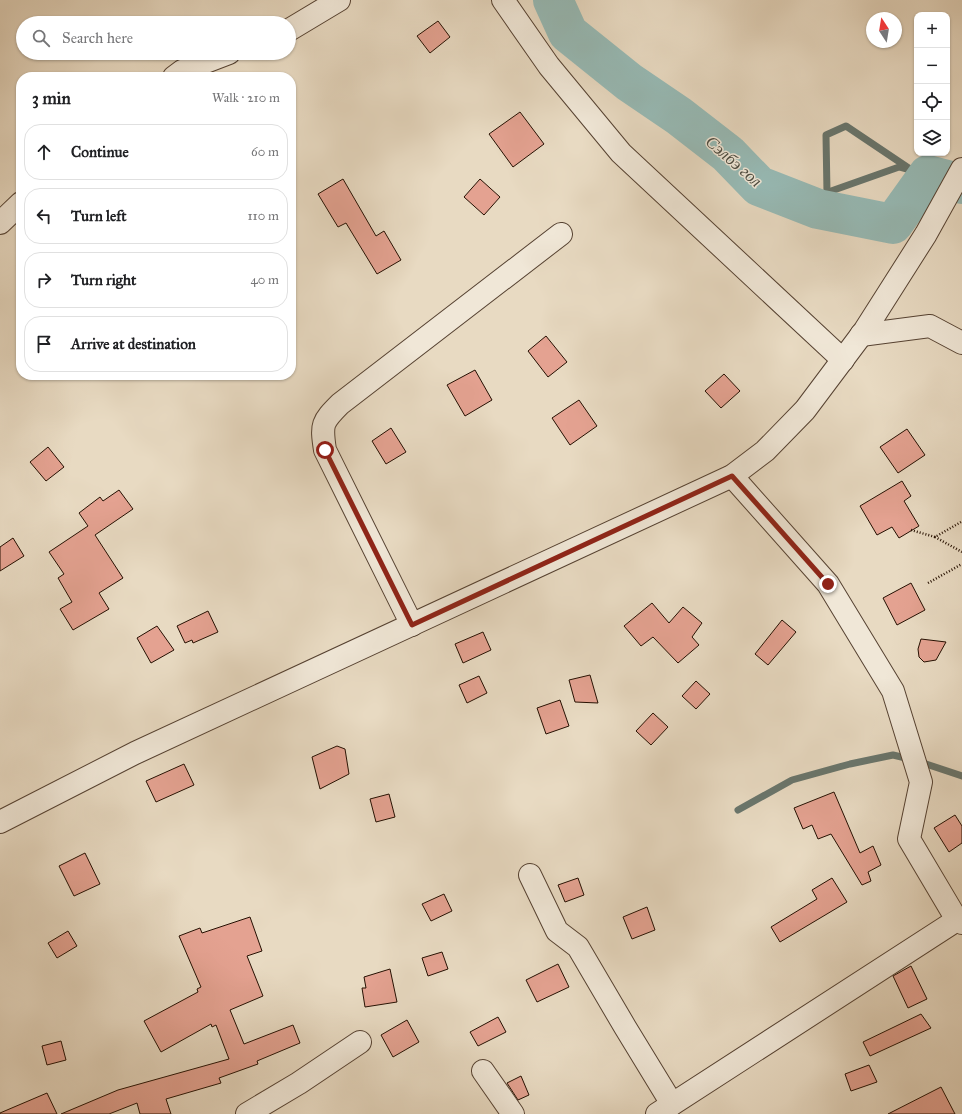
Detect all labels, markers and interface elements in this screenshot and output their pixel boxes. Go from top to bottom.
north arrow [866,12,902,48]
map controls [914,12,950,156]
button: + [914,12,950,48]
search box [16,16,296,60]
icon: search [30,27,52,49]
text: Search here [62,29,133,47]
button: − [914,48,950,84]
button: locate [914,84,950,120]
text: 3 min [32,88,71,109]
text: Walk · 210 m [212,90,280,106]
button: layers [914,120,950,156]
water label: Сэлбэ гол [701,131,766,192]
icon: ahead [33,141,55,163]
text: Continue [71,143,129,161]
text: 60 m [251,144,279,160]
icon: left [33,205,55,227]
text: Turn left [71,207,127,225]
text: 110 m [247,208,279,224]
icon: right [33,269,55,291]
text: Turn right [71,271,136,289]
text: 40 m [250,272,279,288]
icon: arrive [33,333,55,355]
text: Arrive at destination [71,335,196,353]
route start [316,441,334,459]
route end [819,575,837,593]

